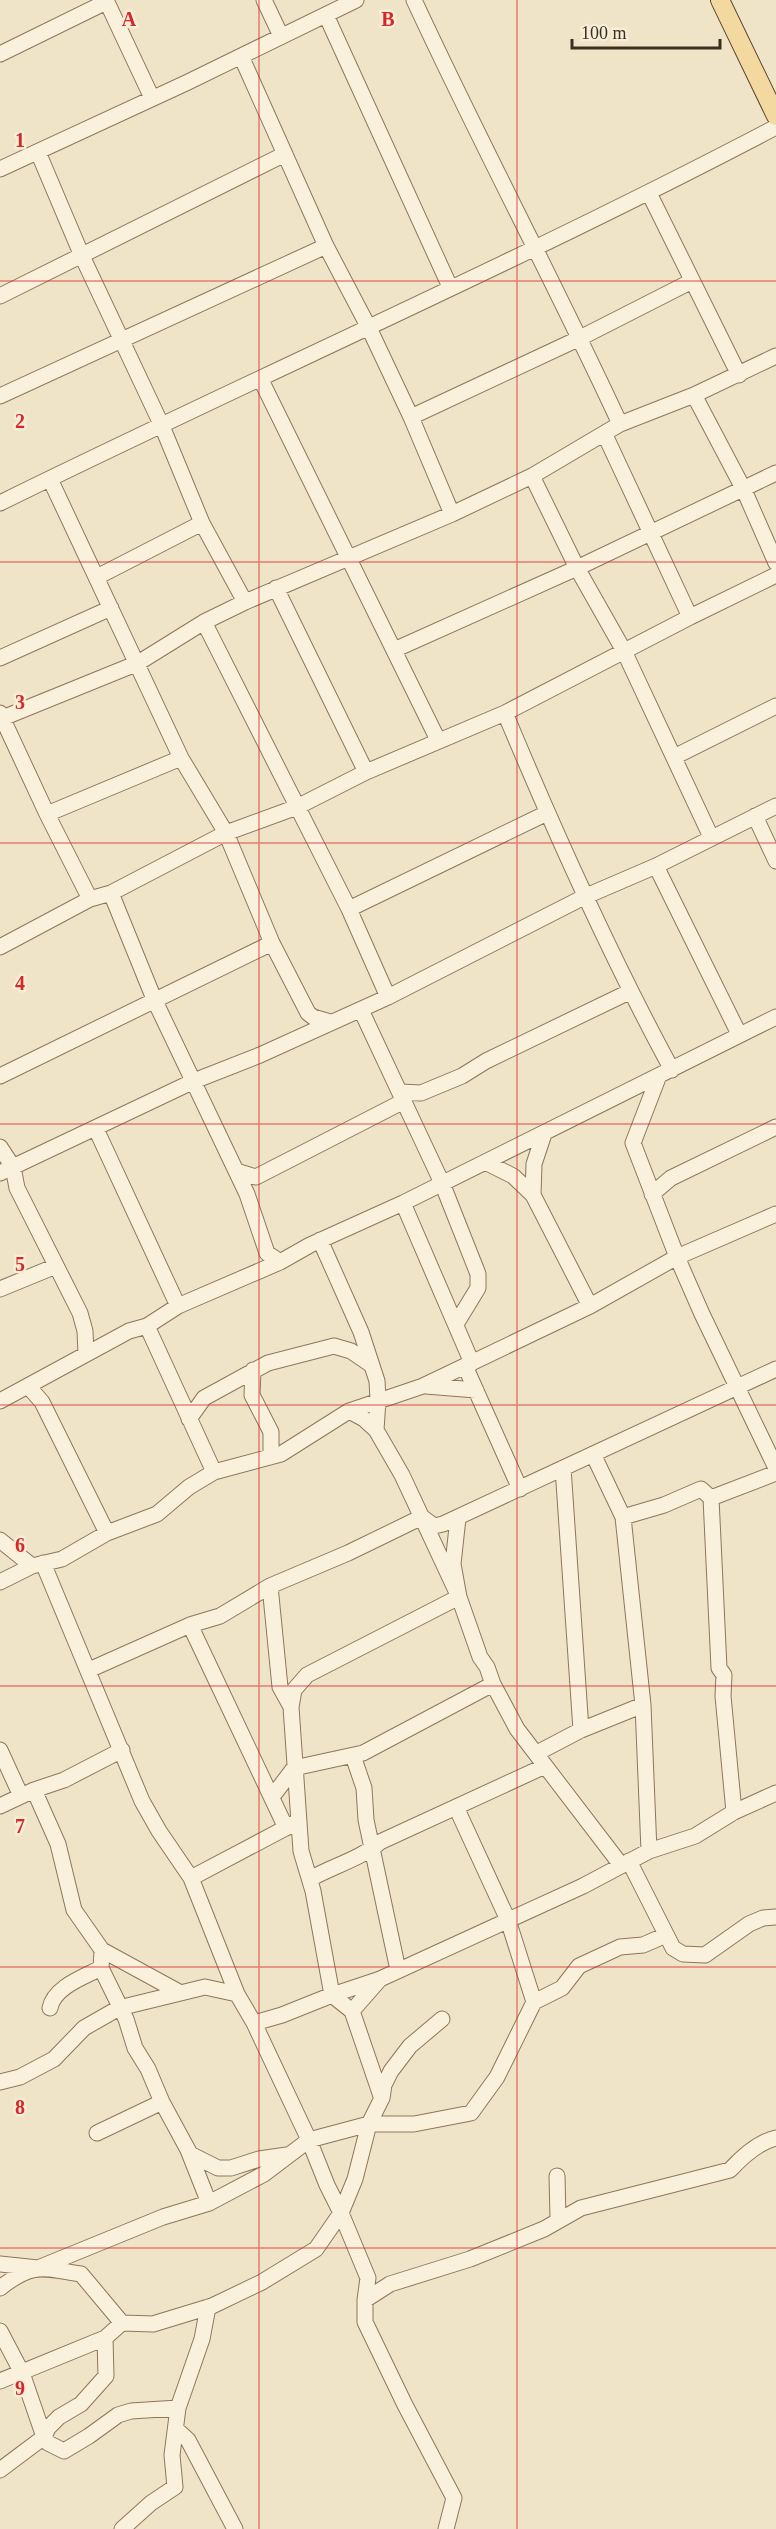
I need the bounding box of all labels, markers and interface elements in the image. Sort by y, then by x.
text: A [122,8,137,30]
text: B [381,8,395,30]
scale bar [572,12,720,50]
text: 100 m [581,23,627,43]
text: 1 [15,129,25,151]
text: 2 [15,410,25,432]
text: 3 [15,691,25,713]
text: 4 [15,972,25,994]
text: 5 [15,1253,25,1275]
text: 6 [15,1534,25,1556]
text: 7 [15,1815,25,1837]
text: 8 [15,2096,25,2118]
text: 9 [15,2377,25,2399]

